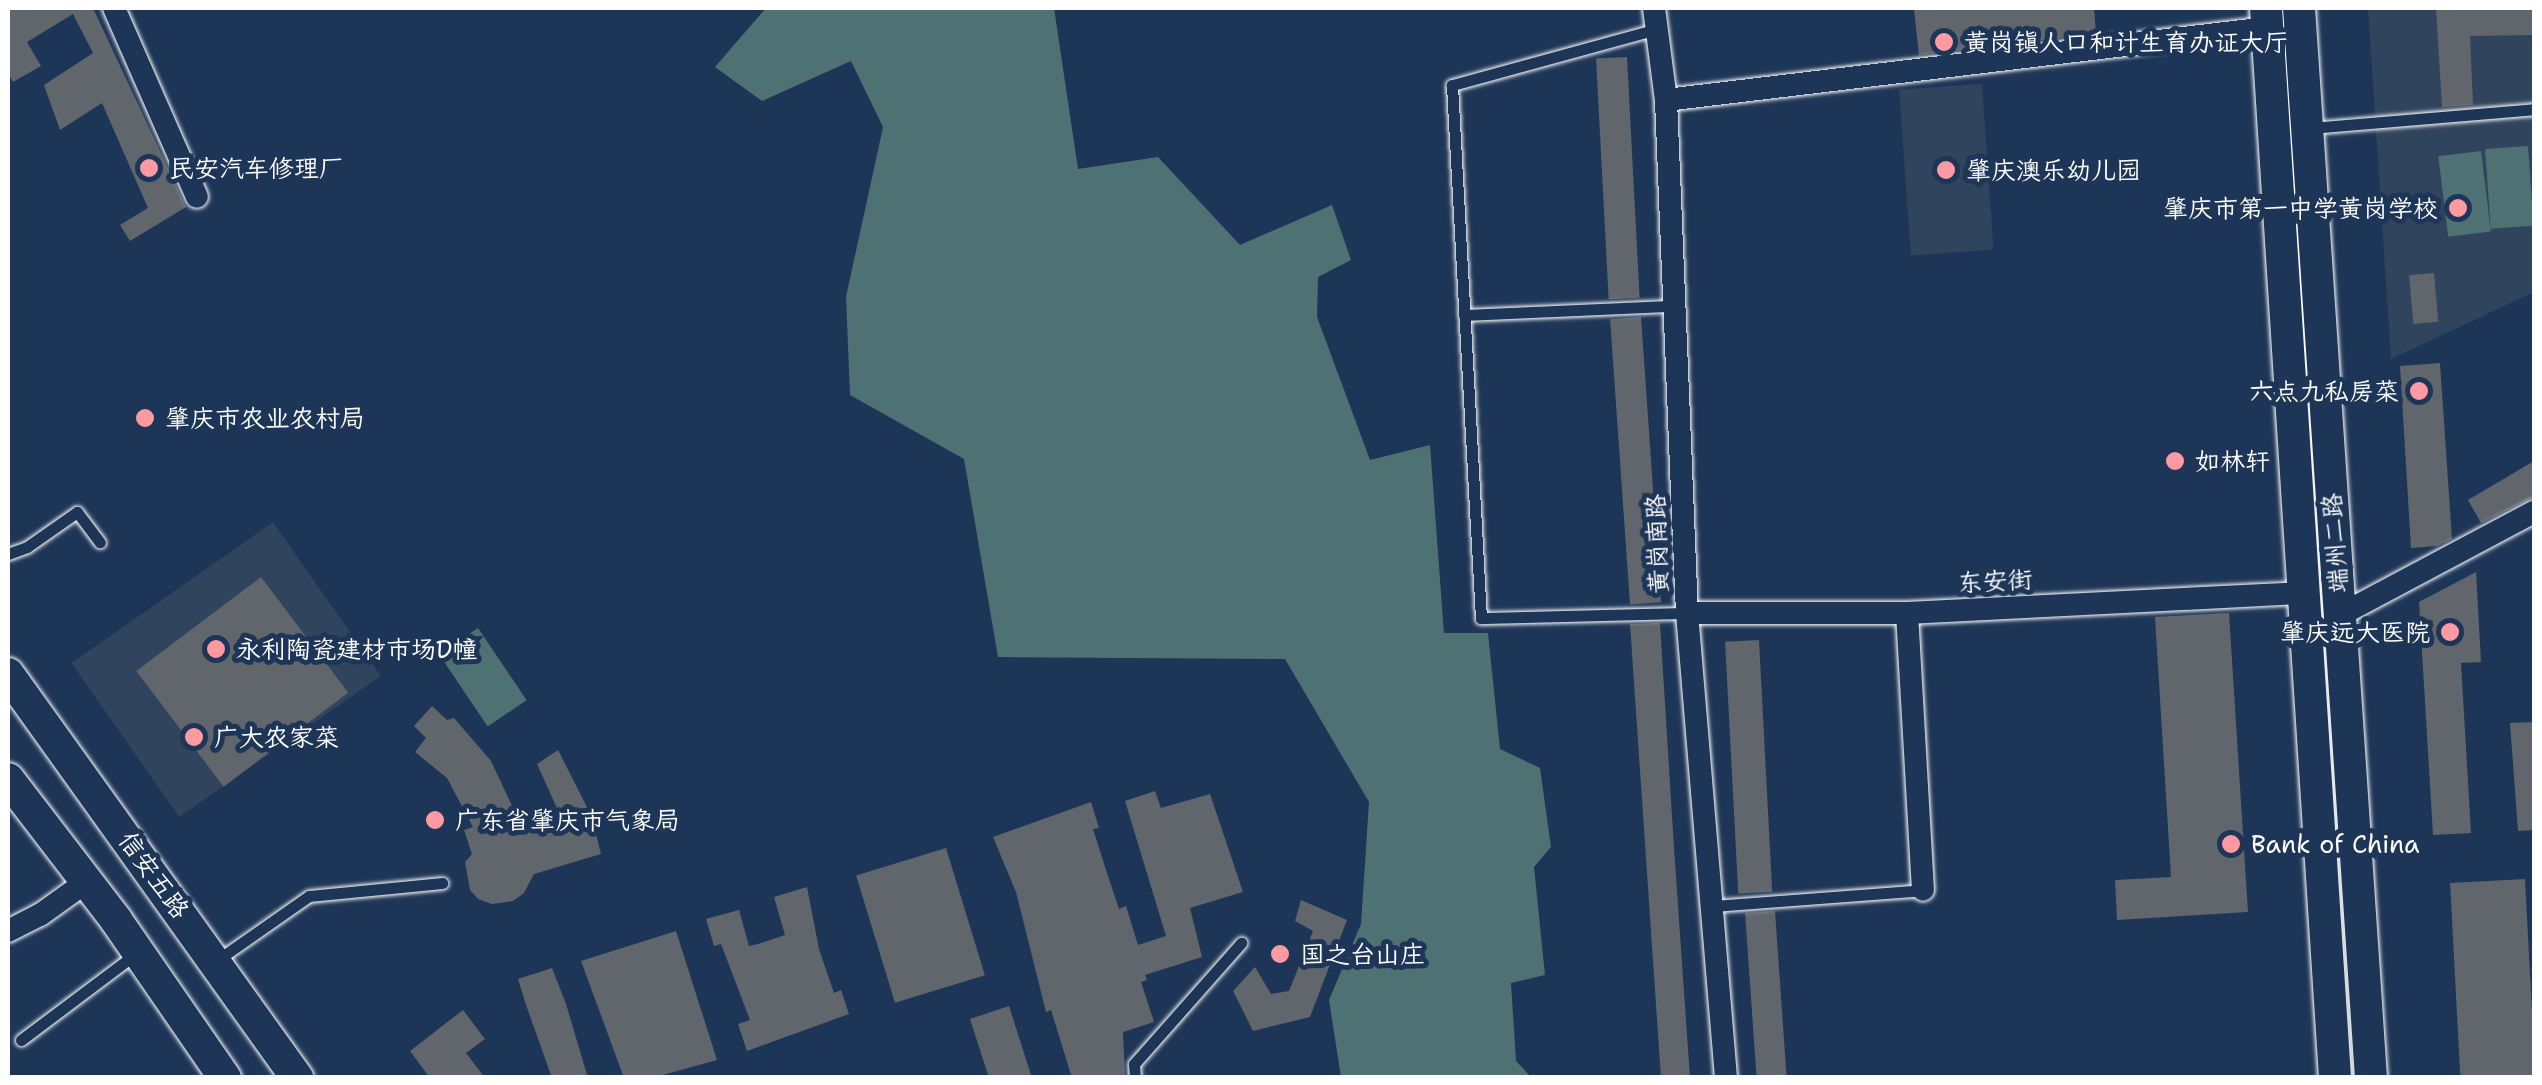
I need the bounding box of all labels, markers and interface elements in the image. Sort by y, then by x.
place label: 黄岗镇人口和计生育办证大厅 [1964,27,2289,57]
marker: 黄岗镇人口和计生育办证大厅 [1933,31,1955,53]
place label: 民安汽车修理厂 [169,153,344,183]
place label: 肇庆澳乐幼儿园 [1966,155,2141,185]
marker: 民安汽车修理厂 [138,157,160,179]
marker: 肇庆澳乐幼儿园 [1935,159,1957,181]
place label: 肇庆市第一中学黄岗学校 [2163,193,2438,223]
marker: 肇庆市第一中学黄岗学校 [2447,197,2469,219]
place label: 六点九私房菜 [2249,376,2399,406]
marker: 六点九私房菜 [2408,380,2430,402]
place label: 肇庆市农业农村局 [165,403,365,433]
marker: 肇庆市农业农村局 [134,407,156,429]
place label: 如林轩 [2195,446,2270,476]
marker: 如林轩 [2164,450,2186,472]
street label: 端州二路 [2317,492,2353,594]
street label: 黄岗南路 [1640,494,1674,594]
street label: 东安街 [1957,564,2033,598]
place label: 肇庆远大医院 [2280,617,2430,647]
marker: 肇庆远大医院 [2439,621,2461,643]
place label: 永利陶瓷建材市场D幢 [236,634,477,664]
marker: 永利陶瓷建材市场D幢 [205,638,227,660]
place label: 广大农家菜 [214,722,339,752]
marker: 广大农家菜 [183,726,205,748]
place label: 广东省肇庆市气象局 [455,805,680,835]
marker: 广东省肇庆市气象局 [424,809,446,831]
street label: 信安五路 [112,826,196,924]
place label: Bank of China [2251,829,2420,859]
marker: Bank of China [2220,833,2242,855]
place label: 国之台山庄 [1300,939,1425,969]
marker: 国之台山庄 [1269,943,1291,965]

